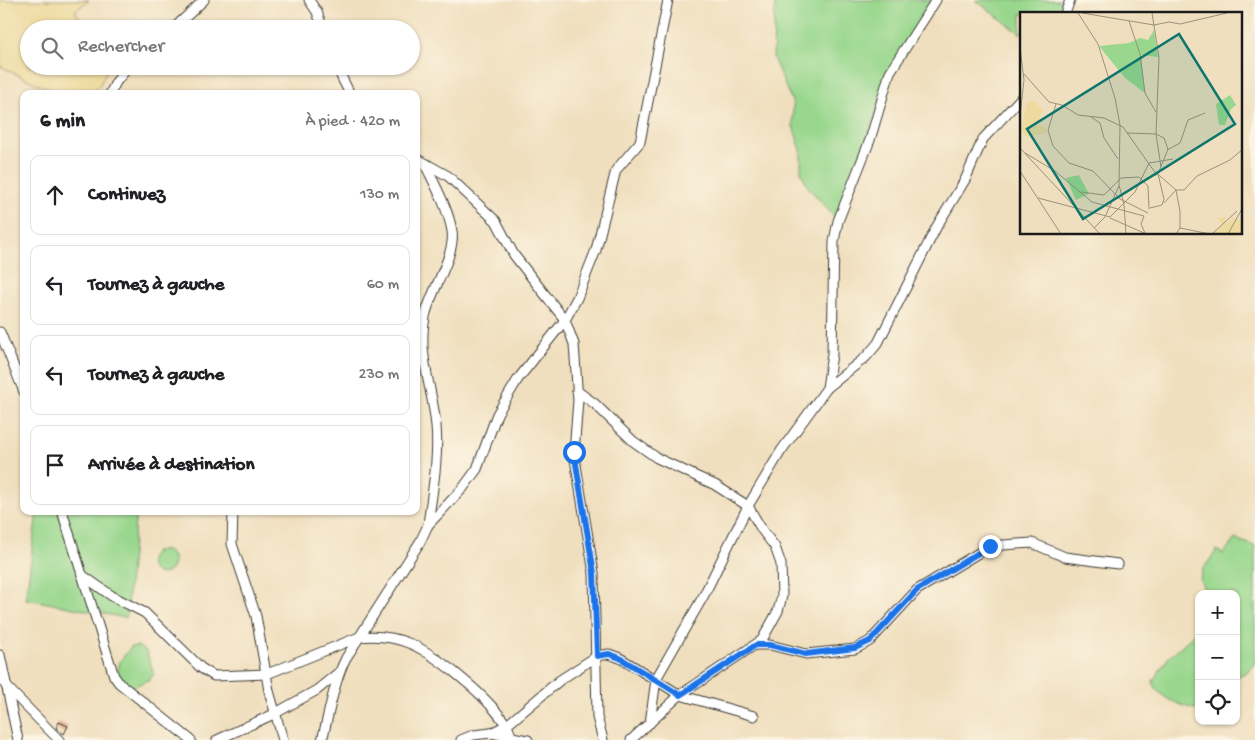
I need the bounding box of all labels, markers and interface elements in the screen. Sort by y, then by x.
inset map [1020,12,1242,235]
search box [20,20,420,75]
icon: search [38,34,66,62]
text: Rechercher [78,36,164,59]
text: 6 min [40,110,85,135]
text: À pied · 420 m [306,113,400,132]
icon: ahead [41,181,69,209]
text: Continuez [88,184,165,207]
text: 130 m [360,186,399,205]
icon: left [41,271,69,299]
text: Tournez à gauche [88,274,224,297]
text: 60 m [367,276,399,295]
icon: left [41,361,69,389]
text: Tournez à gauche [88,364,224,387]
text: 230 m [359,366,399,385]
route start [563,441,586,464]
icon: arrive [41,451,69,479]
text: Arrivée à destination [88,454,254,477]
route end [979,535,1002,558]
map controls [1195,590,1240,725]
button: + [1195,590,1240,635]
button: − [1195,635,1240,680]
button: locate [1195,680,1240,725]

